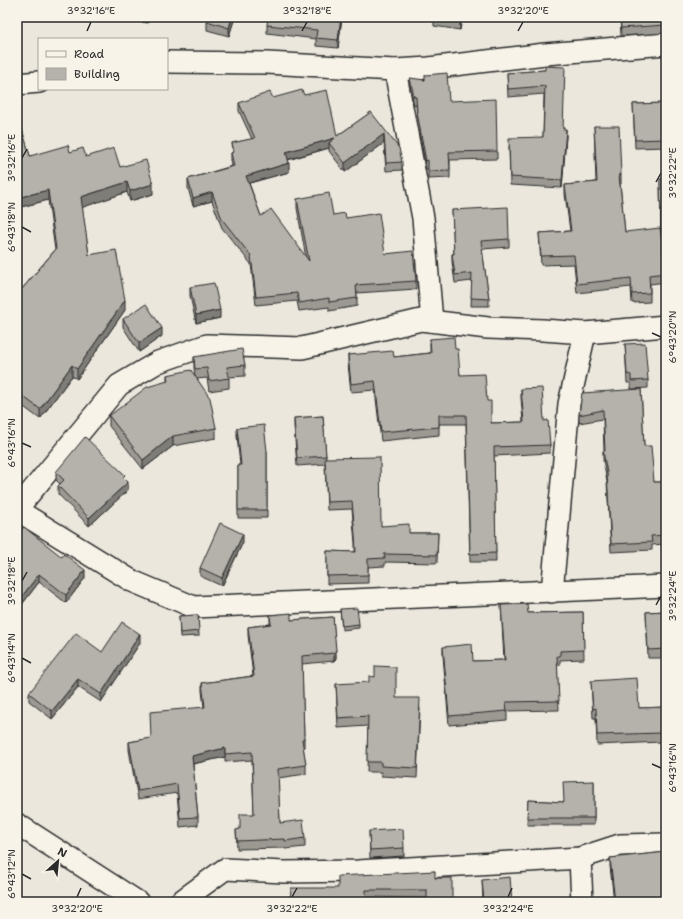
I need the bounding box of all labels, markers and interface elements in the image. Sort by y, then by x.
text: 3°32'16"E [67,4,115,17]
text: 3°32'18"E [282,4,332,17]
text: 3°32'20"E [497,4,549,17]
legend [38,38,168,90]
text: Road [74,46,105,62]
text: Building [74,66,120,82]
text: 3°32'16"E [5,134,18,182]
text: 3°32'22"E [666,147,679,199]
text: 6°43'18"N [5,202,18,252]
text: 6°43'20"N [666,311,679,363]
text: 6°43'16"N [5,418,18,468]
text: 3°32'18"E [5,556,18,606]
text: 3°32'24"E [666,570,679,622]
text: 6°43'14"N [5,633,18,683]
text: 6°43'16"N [666,743,679,793]
north arrow [38,841,78,881]
text: N [55,844,70,861]
text: 6°43'12"N [5,849,18,899]
text: 3°32'20"E [51,902,103,915]
text: 3°32'22"E [266,902,318,915]
text: 3°32'24"E [482,902,534,915]

